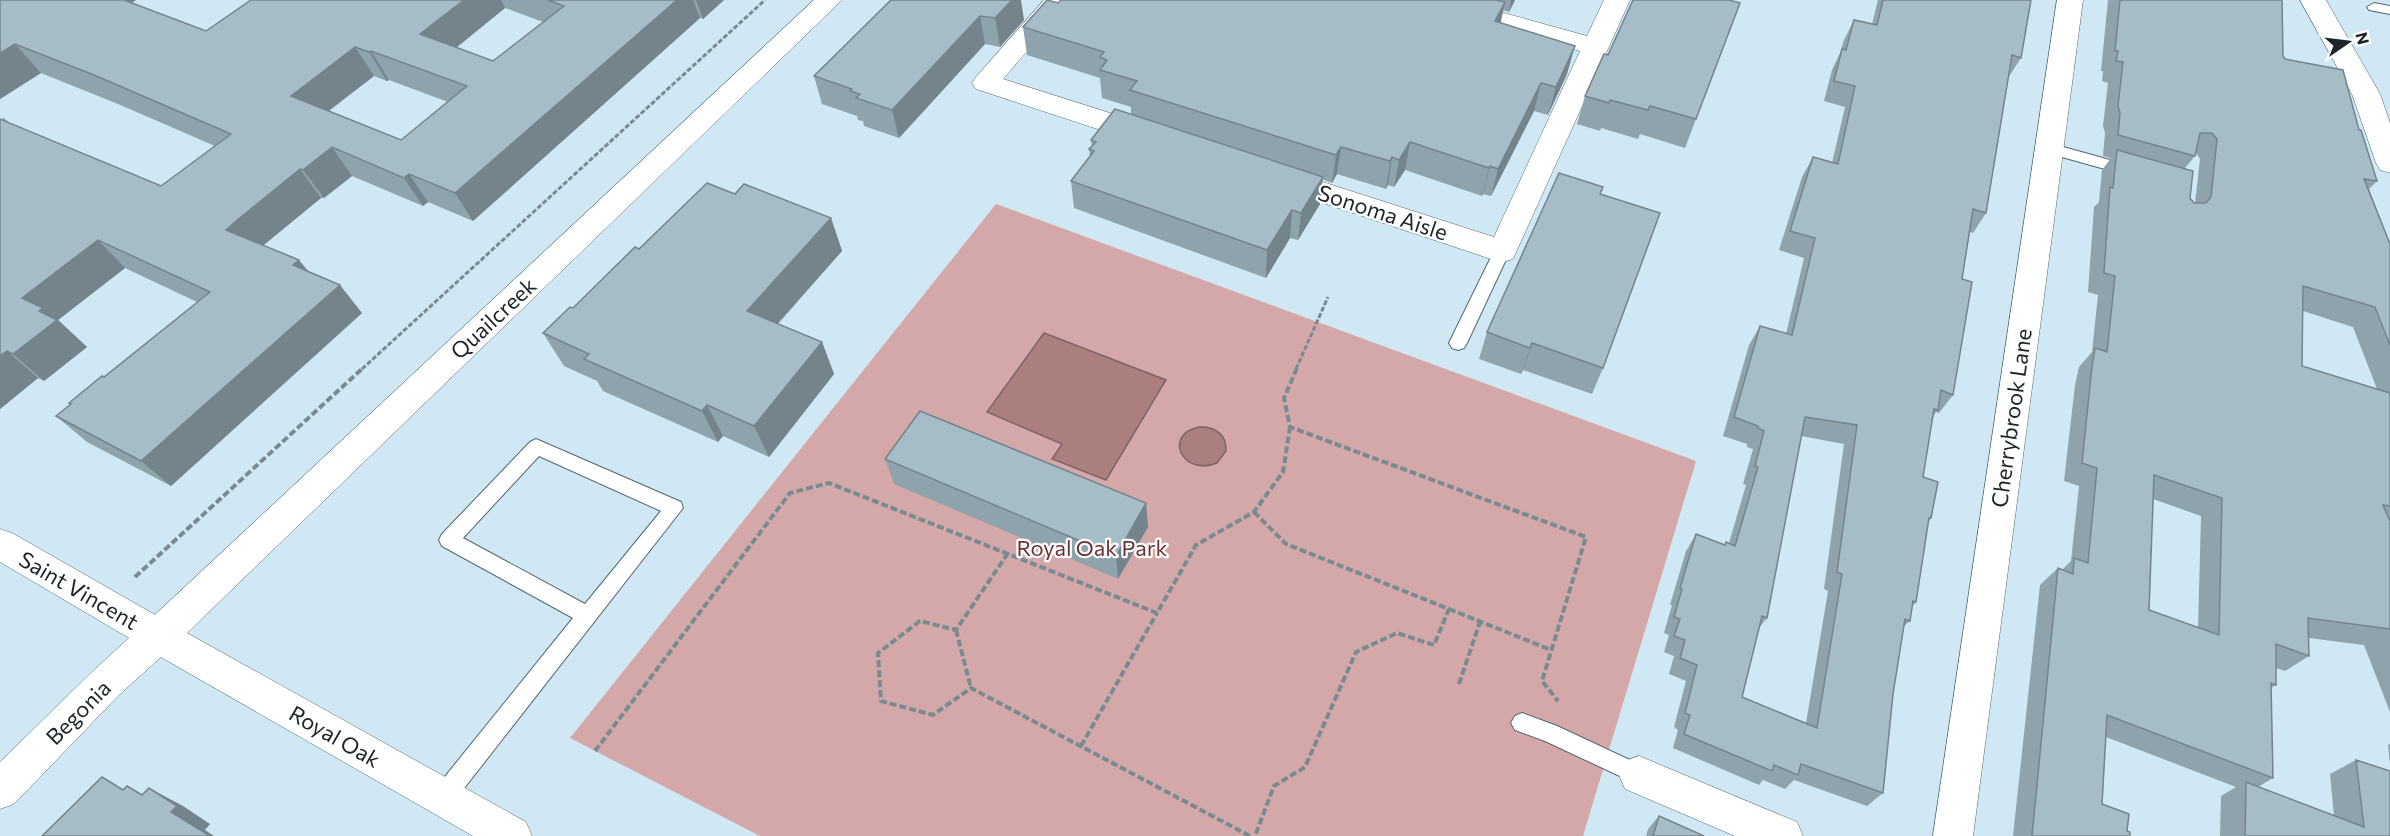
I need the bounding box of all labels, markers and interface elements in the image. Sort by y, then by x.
north arrow [2318,12,2378,72]
text: N [2352,30,2374,46]
street label: Sonoma Aisle [1315,178,1451,246]
street label: Quailcreek [445,271,542,365]
street label: Cherrybrook Lane [1985,327,2037,509]
park label: Royal Oak Park [1017,534,1168,561]
street label: Saint Vincent [14,545,144,635]
street label: Begonia [40,674,116,750]
street label: Royal Oak [285,699,385,773]

